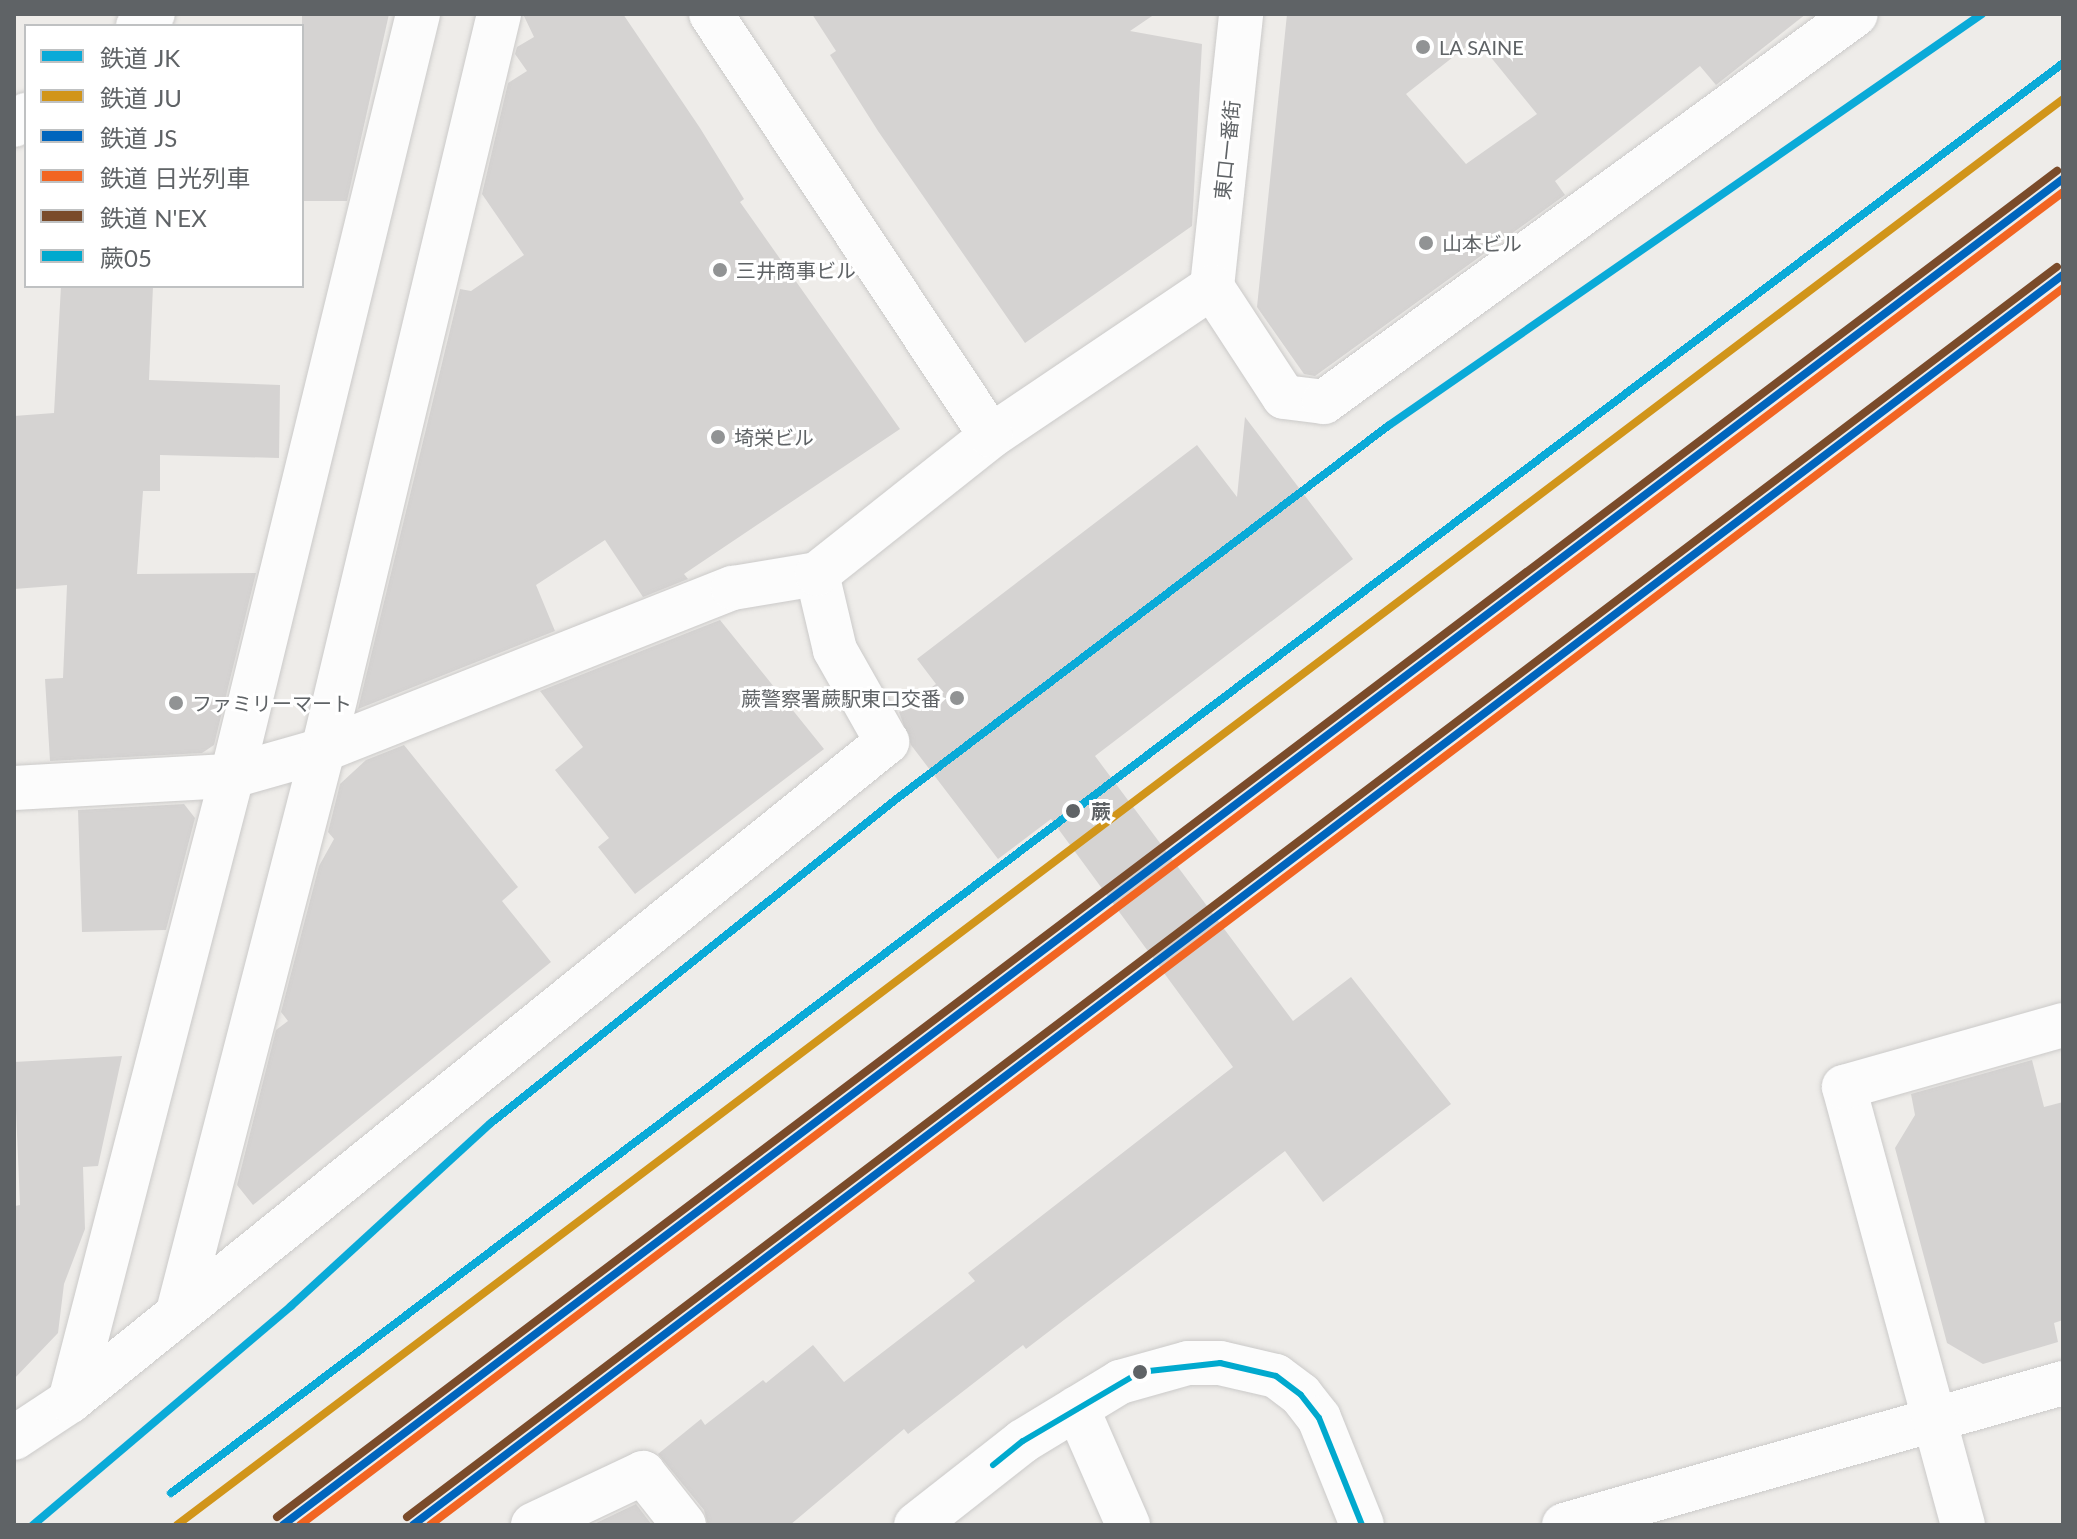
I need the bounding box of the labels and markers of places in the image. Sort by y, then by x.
place label: LA SAINE [1439,35,1524,59]
marker: LA SAINE [1414,38,1432,56]
place label: 山本ビル [1442,231,1522,255]
marker: 山本ビル [1417,234,1435,252]
place label: 三井商事ビル [736,258,856,282]
marker: 三井商事ビル [711,261,729,279]
place label: 埼栄ビル [734,425,814,449]
marker: 埼栄ビル [709,428,727,446]
place label: 蕨警察署蕨駅東口交番 [741,686,941,710]
marker: 蕨警察署蕨駅東口交番 [948,689,966,707]
place label: ファミリーマート [192,691,352,715]
marker: ファミリーマート [167,694,185,712]
place label: 蕨 [1091,799,1111,823]
marker: 蕨 [1062,800,1084,822]
unlabelled marker [1132,1364,1148,1380]

